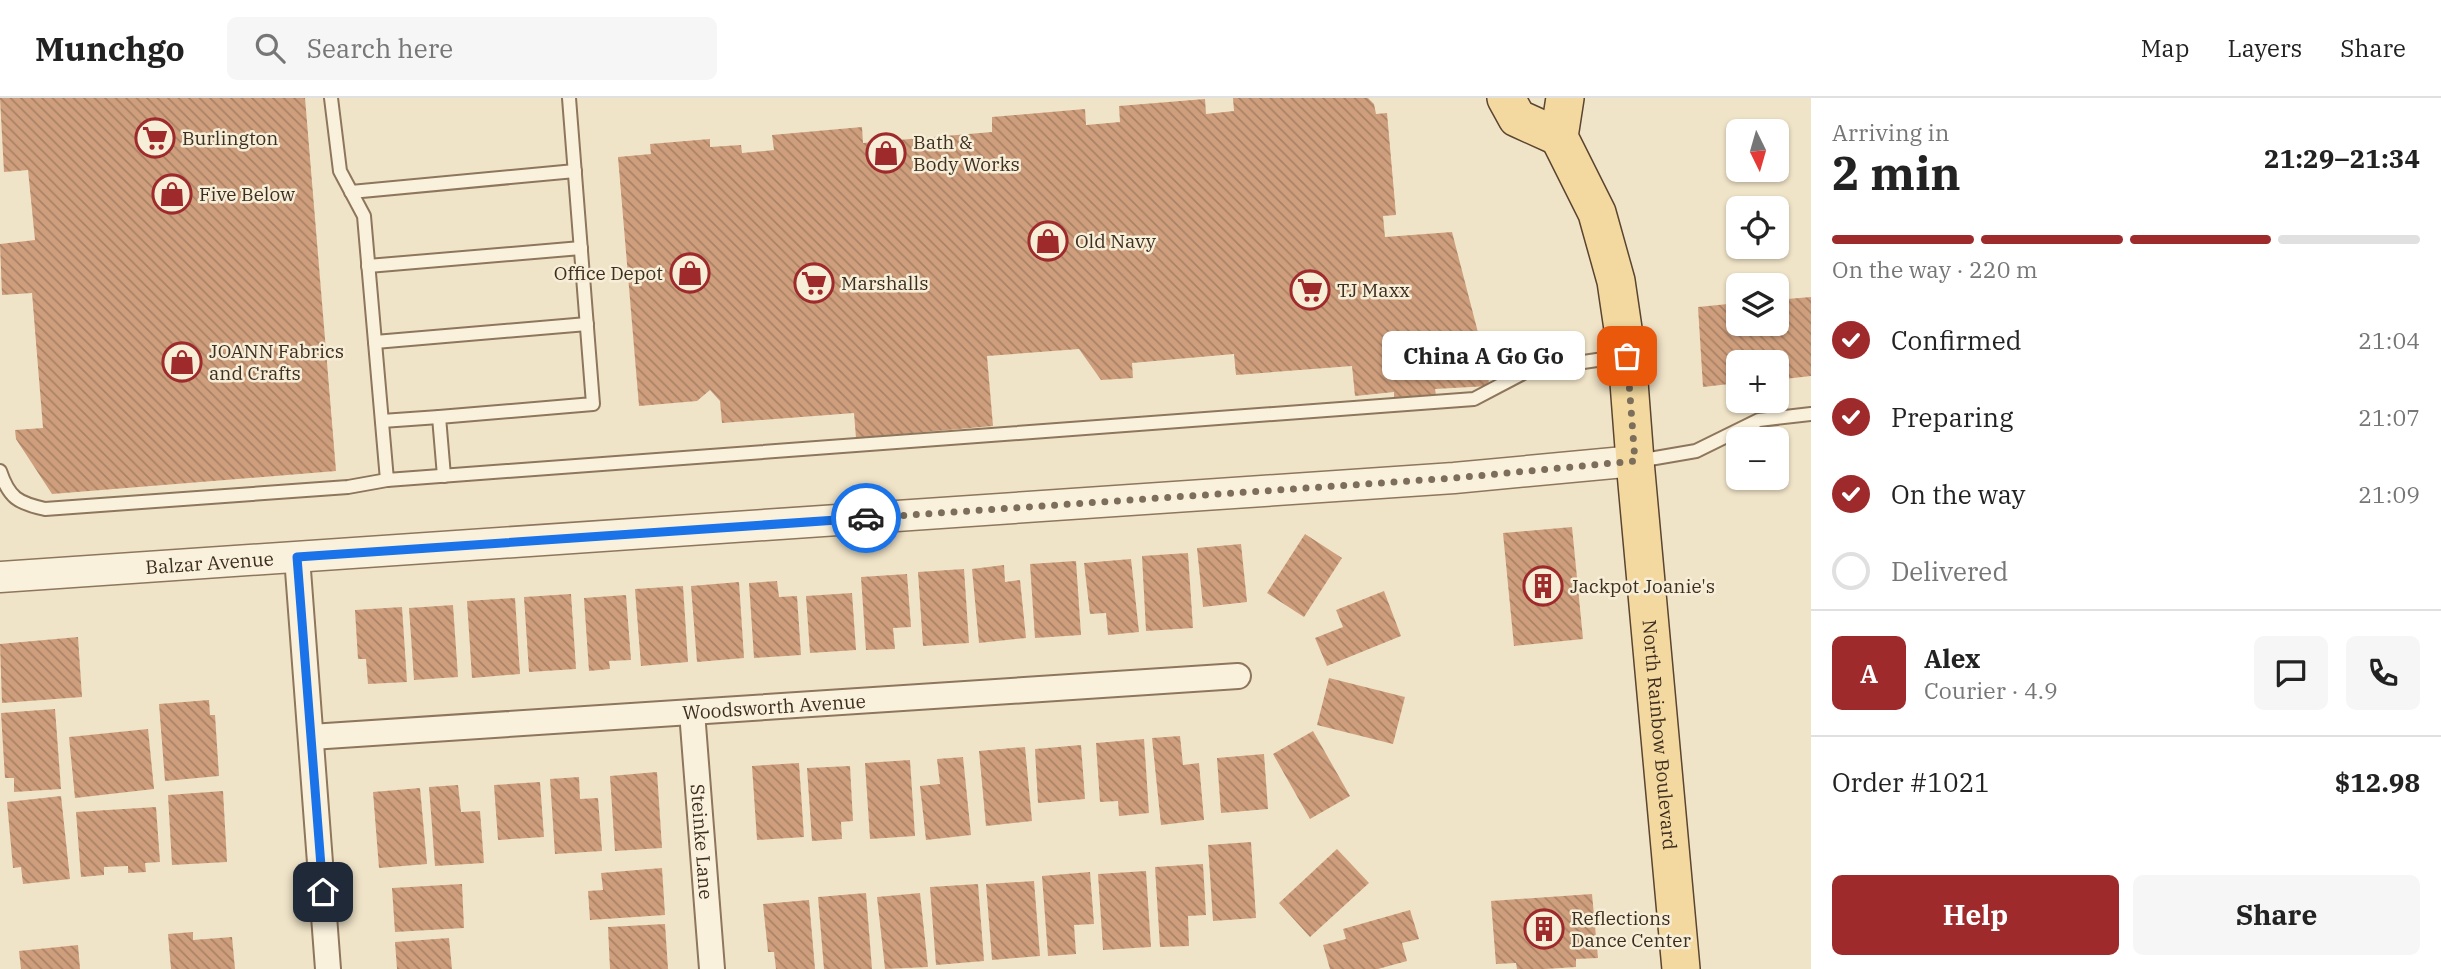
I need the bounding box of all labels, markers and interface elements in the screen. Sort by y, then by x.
search box [227,17,717,80]
text: Munchgo [35,27,185,70]
icon: search [251,29,289,67]
text: Search here [307,31,453,65]
text: Map [2141,32,2189,64]
text: Layers [2227,32,2302,64]
text: Share [2340,32,2406,64]
supermarket icon: Burlington [134,117,176,159]
text: Arriving in [1832,117,1949,147]
north arrow [1726,119,1788,182]
map controls [1726,119,1789,490]
place label: Burlington [182,126,278,150]
place label: Bath & Body Works [913,130,1020,176]
shop icon: Bath & Body Works [865,132,907,174]
text: 21:29–21:34 [2264,141,2420,175]
text: 2 min [1832,143,1961,203]
shop icon: Five Below [151,173,193,215]
place label: Five Below [199,182,295,206]
button: locate [1726,196,1789,259]
shop icon: Old Navy [1027,220,1069,262]
place label: Old Navy [1075,229,1157,253]
shop icon: Office Depot [669,252,711,294]
text: On the way · 220 m [1832,254,2038,284]
place label: Office Depot [554,261,663,285]
supermarket icon: Marshalls [793,262,835,304]
supermarket icon: TJ Maxx [1289,269,1331,311]
place label: Marshalls [841,271,929,295]
button: layers [1726,273,1789,336]
place label: TJ Maxx [1337,278,1410,302]
icon: check [1832,321,1870,359]
text: Confirmed [1891,323,2022,357]
text: 21:04 [2358,325,2420,355]
pin [1597,326,1657,386]
callout: China A Go Go [1382,331,1585,380]
icon: bag [1608,337,1646,375]
place label: JOANN Fabrics and Crafts [209,339,344,385]
text: China A Go Go [1403,340,1564,370]
shop icon: JOANN Fabrics and Crafts [161,341,203,383]
button: + [1726,350,1789,413]
icon: check [1832,398,1870,436]
text: Preparing [1891,400,2013,434]
text: 21:07 [2358,402,2420,432]
button: − [1726,427,1789,490]
icon: check [1832,475,1870,513]
text: On the way [1891,477,2025,511]
text: 21:09 [2358,479,2420,509]
courier [831,483,901,553]
icon: car [847,499,885,537]
street label: Balzar Avenue [145,546,274,579]
text: Delivered [1891,554,2008,588]
building icon: Jackpot Joanie's [1522,565,1564,607]
place label: Jackpot Joanie's [1570,574,1715,598]
street label: North Rainbow Boulevard [1637,619,1682,851]
button: chat [2254,636,2328,710]
button: phone [2346,636,2420,710]
text: Alex [1924,641,1980,675]
text: A [1860,656,1878,690]
text: Courier · 4.9 [1924,675,2058,705]
street label: Woodsworth Avenue [681,689,867,725]
text: Order #1021 [1832,765,1990,799]
text: $12.98 [2335,765,2420,799]
street label: Steinke Lane [686,783,719,900]
pin [293,862,353,922]
icon: home [304,873,342,911]
button: Help [1832,875,2119,955]
button: Share [2133,875,2420,955]
place label: Reflections Dance Center [1571,906,1691,952]
building icon: Reflections Dance Center [1523,908,1565,950]

